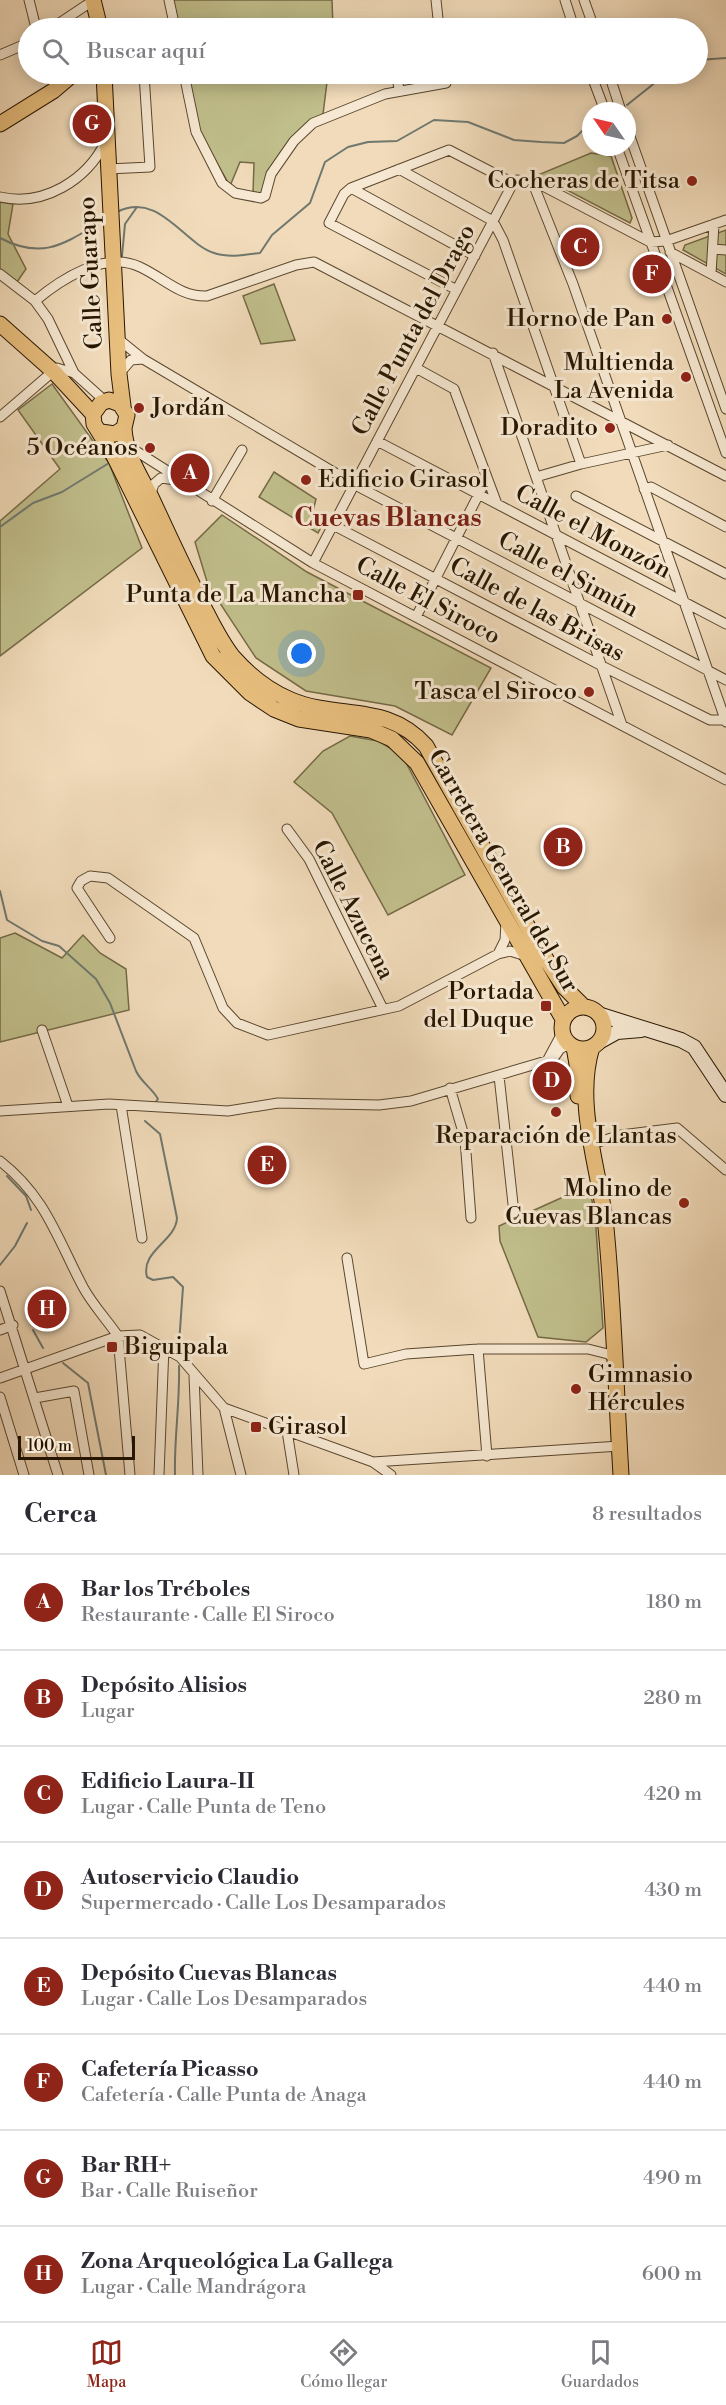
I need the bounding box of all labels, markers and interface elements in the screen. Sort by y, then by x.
search box [18,18,708,84]
icon: search [39,35,72,68]
text: Buscar aquí [87,38,205,65]
pin: G [72,102,112,146]
north arrow [582,102,636,156]
place label: Cocheras de Titsa [488,166,681,196]
marker: Cocheras de Titsa [685,174,699,188]
street label: Calle Guarapo [72,196,110,350]
street label: Calle Punta del Drago [346,219,482,441]
pin: C [560,224,600,270]
pin: F [632,252,672,296]
place label: Horno de Pan [506,304,655,334]
marker: Horno de Pan [660,312,674,326]
place label: Multienda La Avenida [554,348,675,406]
marker: Multienda La Avenida [679,370,693,384]
place label: Jordán [150,393,225,423]
marker: Jordán [132,401,146,415]
place label: Doradito [500,413,598,443]
marker: Doradito [603,421,617,435]
place label: 5 Océanos [26,433,138,463]
marker: 5 Océanos [143,441,157,455]
pin: A [170,450,210,496]
place label: Edificio Girasol [318,465,488,495]
marker: Edificio Girasol [299,473,313,487]
street label: Calle el Monzón [510,478,676,586]
district label: Cuevas Blancas [294,502,482,534]
street label: Calle el Simún [493,525,643,625]
street label: Calle El Siroco [351,550,505,652]
street label: Calle de las Brisas [444,551,630,669]
place label: Punta de La Mancha [126,580,347,610]
marker: Punta de La Mancha [351,588,365,602]
your location [287,639,316,668]
place label: Tasca el Siroco [415,677,577,707]
marker: Tasca el Siroco [582,685,596,699]
street label: Carretera General del Sur [421,744,585,998]
pin: B [544,824,582,870]
street label: Calle Azucena [305,835,401,985]
place label: Portada del Duque [423,977,535,1035]
marker: Portada del Duque [539,999,553,1013]
pin: D [532,1058,572,1104]
marker: Reparación de Llantas [549,1105,563,1119]
place label: Reparación de Llantas [435,1121,677,1151]
pin: E [248,1142,286,1188]
place label: Molino de Cuevas Blancas [505,1174,672,1232]
marker: Molino de Cuevas Blancas [677,1196,691,1210]
pin: H [28,1286,66,1332]
place label: Biguipala [123,1332,229,1362]
marker: Biguipala [105,1340,119,1354]
place label: Gimnasio Hércules [588,1360,693,1418]
marker: Gimnasio Hércules [569,1382,583,1396]
place label: Girasol [268,1412,347,1442]
marker: Girasol [249,1420,263,1434]
scale bar [18,1433,135,1460]
text: 100 m [27,1436,72,1456]
text: Cerca [24,1498,97,1530]
text: 8 resultados [592,1502,702,1527]
text: Bar los Tréboles [81,1576,250,1603]
text: A [36,1590,51,1615]
text: 180 m [647,1590,702,1615]
text: Restaurante · Calle El Siroco [81,1603,335,1628]
text: Depósito Alisios [81,1672,247,1699]
text: B [36,1686,51,1711]
text: 280 m [643,1686,702,1711]
text: Lugar [81,1699,135,1724]
text: Edificio Laura-II [81,1768,255,1795]
text: C [36,1782,51,1807]
text: 420 m [644,1782,702,1807]
text: Lugar · Calle Punta de Teno [81,1795,326,1820]
text: Autoservicio Claudio [81,1864,299,1891]
text: D [36,1878,51,1903]
text: 430 m [644,1878,702,1903]
text: Supermercado · Calle Los Desamparados [81,1891,446,1916]
text: Depósito Cuevas Blancas [81,1960,337,1987]
text: E [37,1974,50,1999]
text: 440 m [643,1974,702,1999]
text: Lugar · Calle Los Desamparados [81,1987,367,2012]
text: Cafetería Picasso [81,2056,259,2083]
text: F [36,2070,51,2095]
text: 440 m [643,2070,702,2095]
text: Cafetería · Calle Punta de Anaga [81,2083,367,2108]
text: Bar RH+ [81,2152,171,2179]
text: G [36,2166,51,2191]
text: 490 m [643,2166,702,2191]
text: Bar · Calle Ruiseñor [81,2179,258,2204]
text: Zona Arqueológica La Gallega [81,2248,393,2275]
text: H [35,2262,52,2287]
text: 600 m [642,2262,702,2287]
text: Lugar · Calle Mandrágora [81,2275,306,2300]
tab: Mapa [87,2336,126,2392]
tab: Cómo llegar [300,2336,387,2392]
tab: Guardados [561,2336,639,2392]

